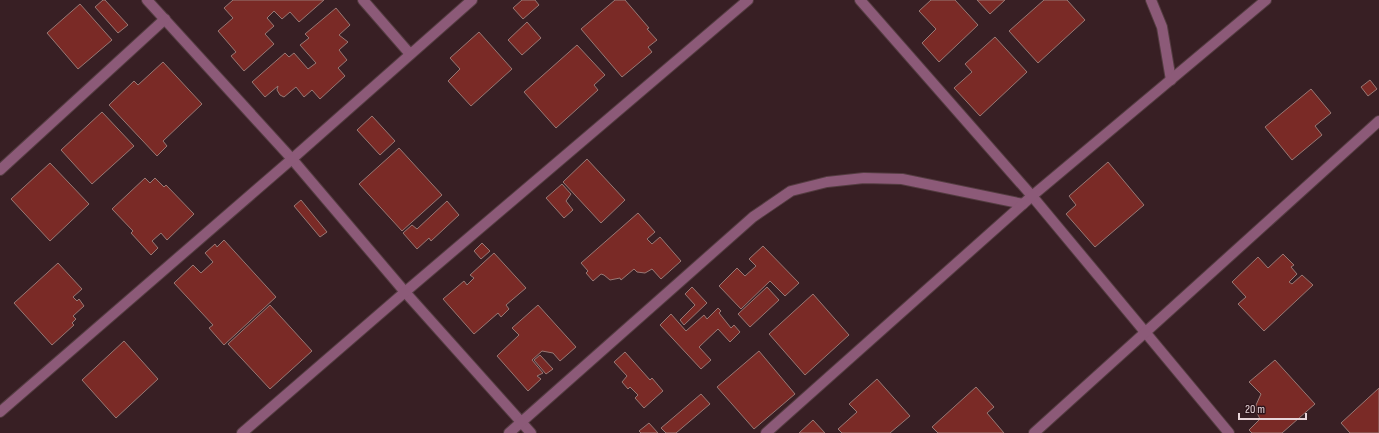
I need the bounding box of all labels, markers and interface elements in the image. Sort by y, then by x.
scale bar [1239,395,1306,421]
text: 20 m [1245,402,1265,417]

